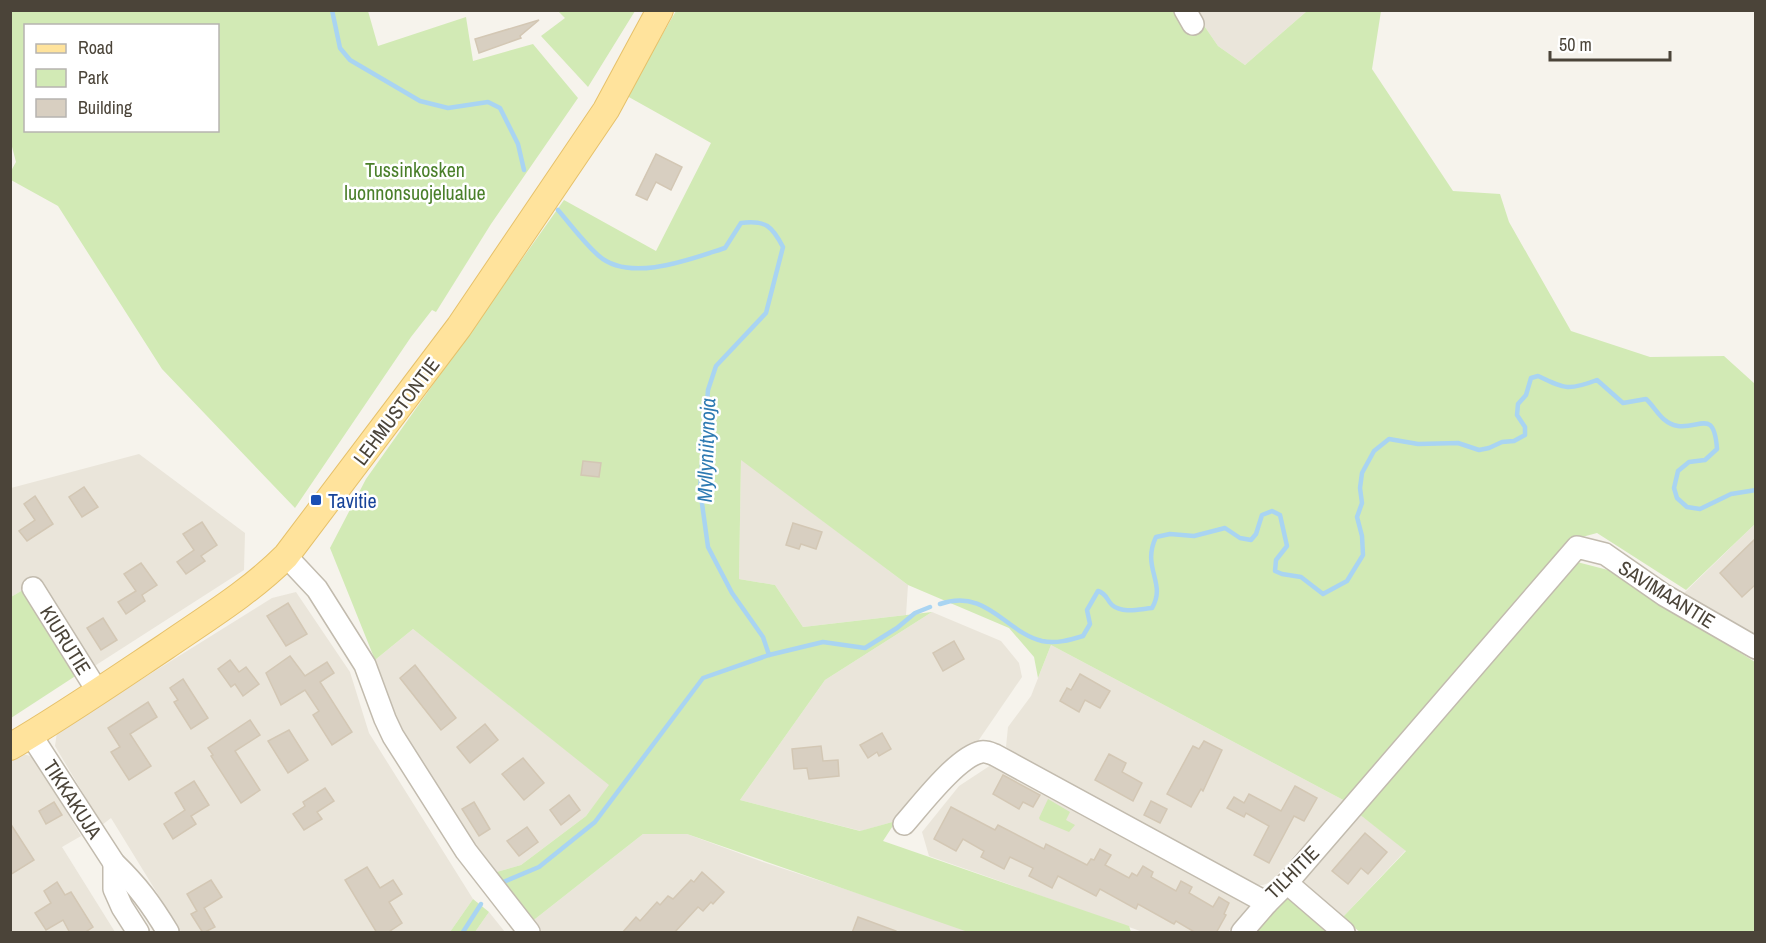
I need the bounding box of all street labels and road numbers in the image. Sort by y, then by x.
street label: LEHMUSTONTIE [347,352,445,470]
street label: SAVIMAANTIE [1614,554,1720,634]
street label: KIURUTIE [34,600,98,680]
street label: TIKKAKUJA [37,754,109,844]
street label: TILHITIE [1259,839,1325,905]

